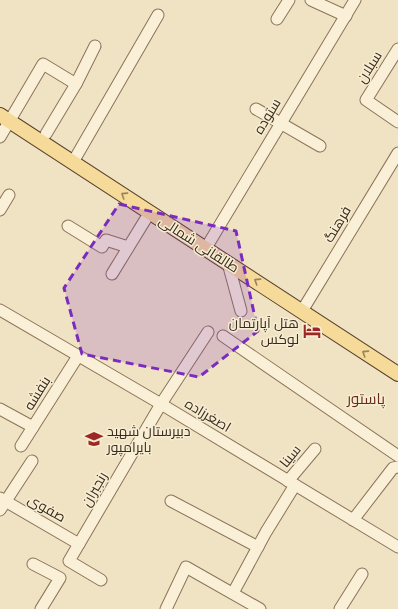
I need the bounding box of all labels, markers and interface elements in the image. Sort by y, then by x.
street label: سبلان [353,48,386,86]
street label: ستوده [250,95,285,137]
one-way arrow [121,192,128,200]
street label: فرهنگ [320,203,355,246]
street label: طالقانی شمالی [155,212,242,277]
one-way arrow [254,278,261,286]
place label: هتل آپارتمان لوکس [229,315,299,348]
hotel icon: هتل آپارتمان لوکس [302,321,322,341]
one-way arrow [363,351,370,358]
street label: بنفشه [20,373,54,413]
district label: پاستور [346,390,385,409]
street label: اصغرزاده [182,395,234,436]
place label: دبیرستان شهید بایرامپور [106,423,191,457]
school or university icon: دبیرستان شهید بایرامپور [84,429,104,449]
street label: سینا [276,442,305,471]
street label: رنجبران [78,469,111,510]
street label: صفوی [25,491,69,526]

